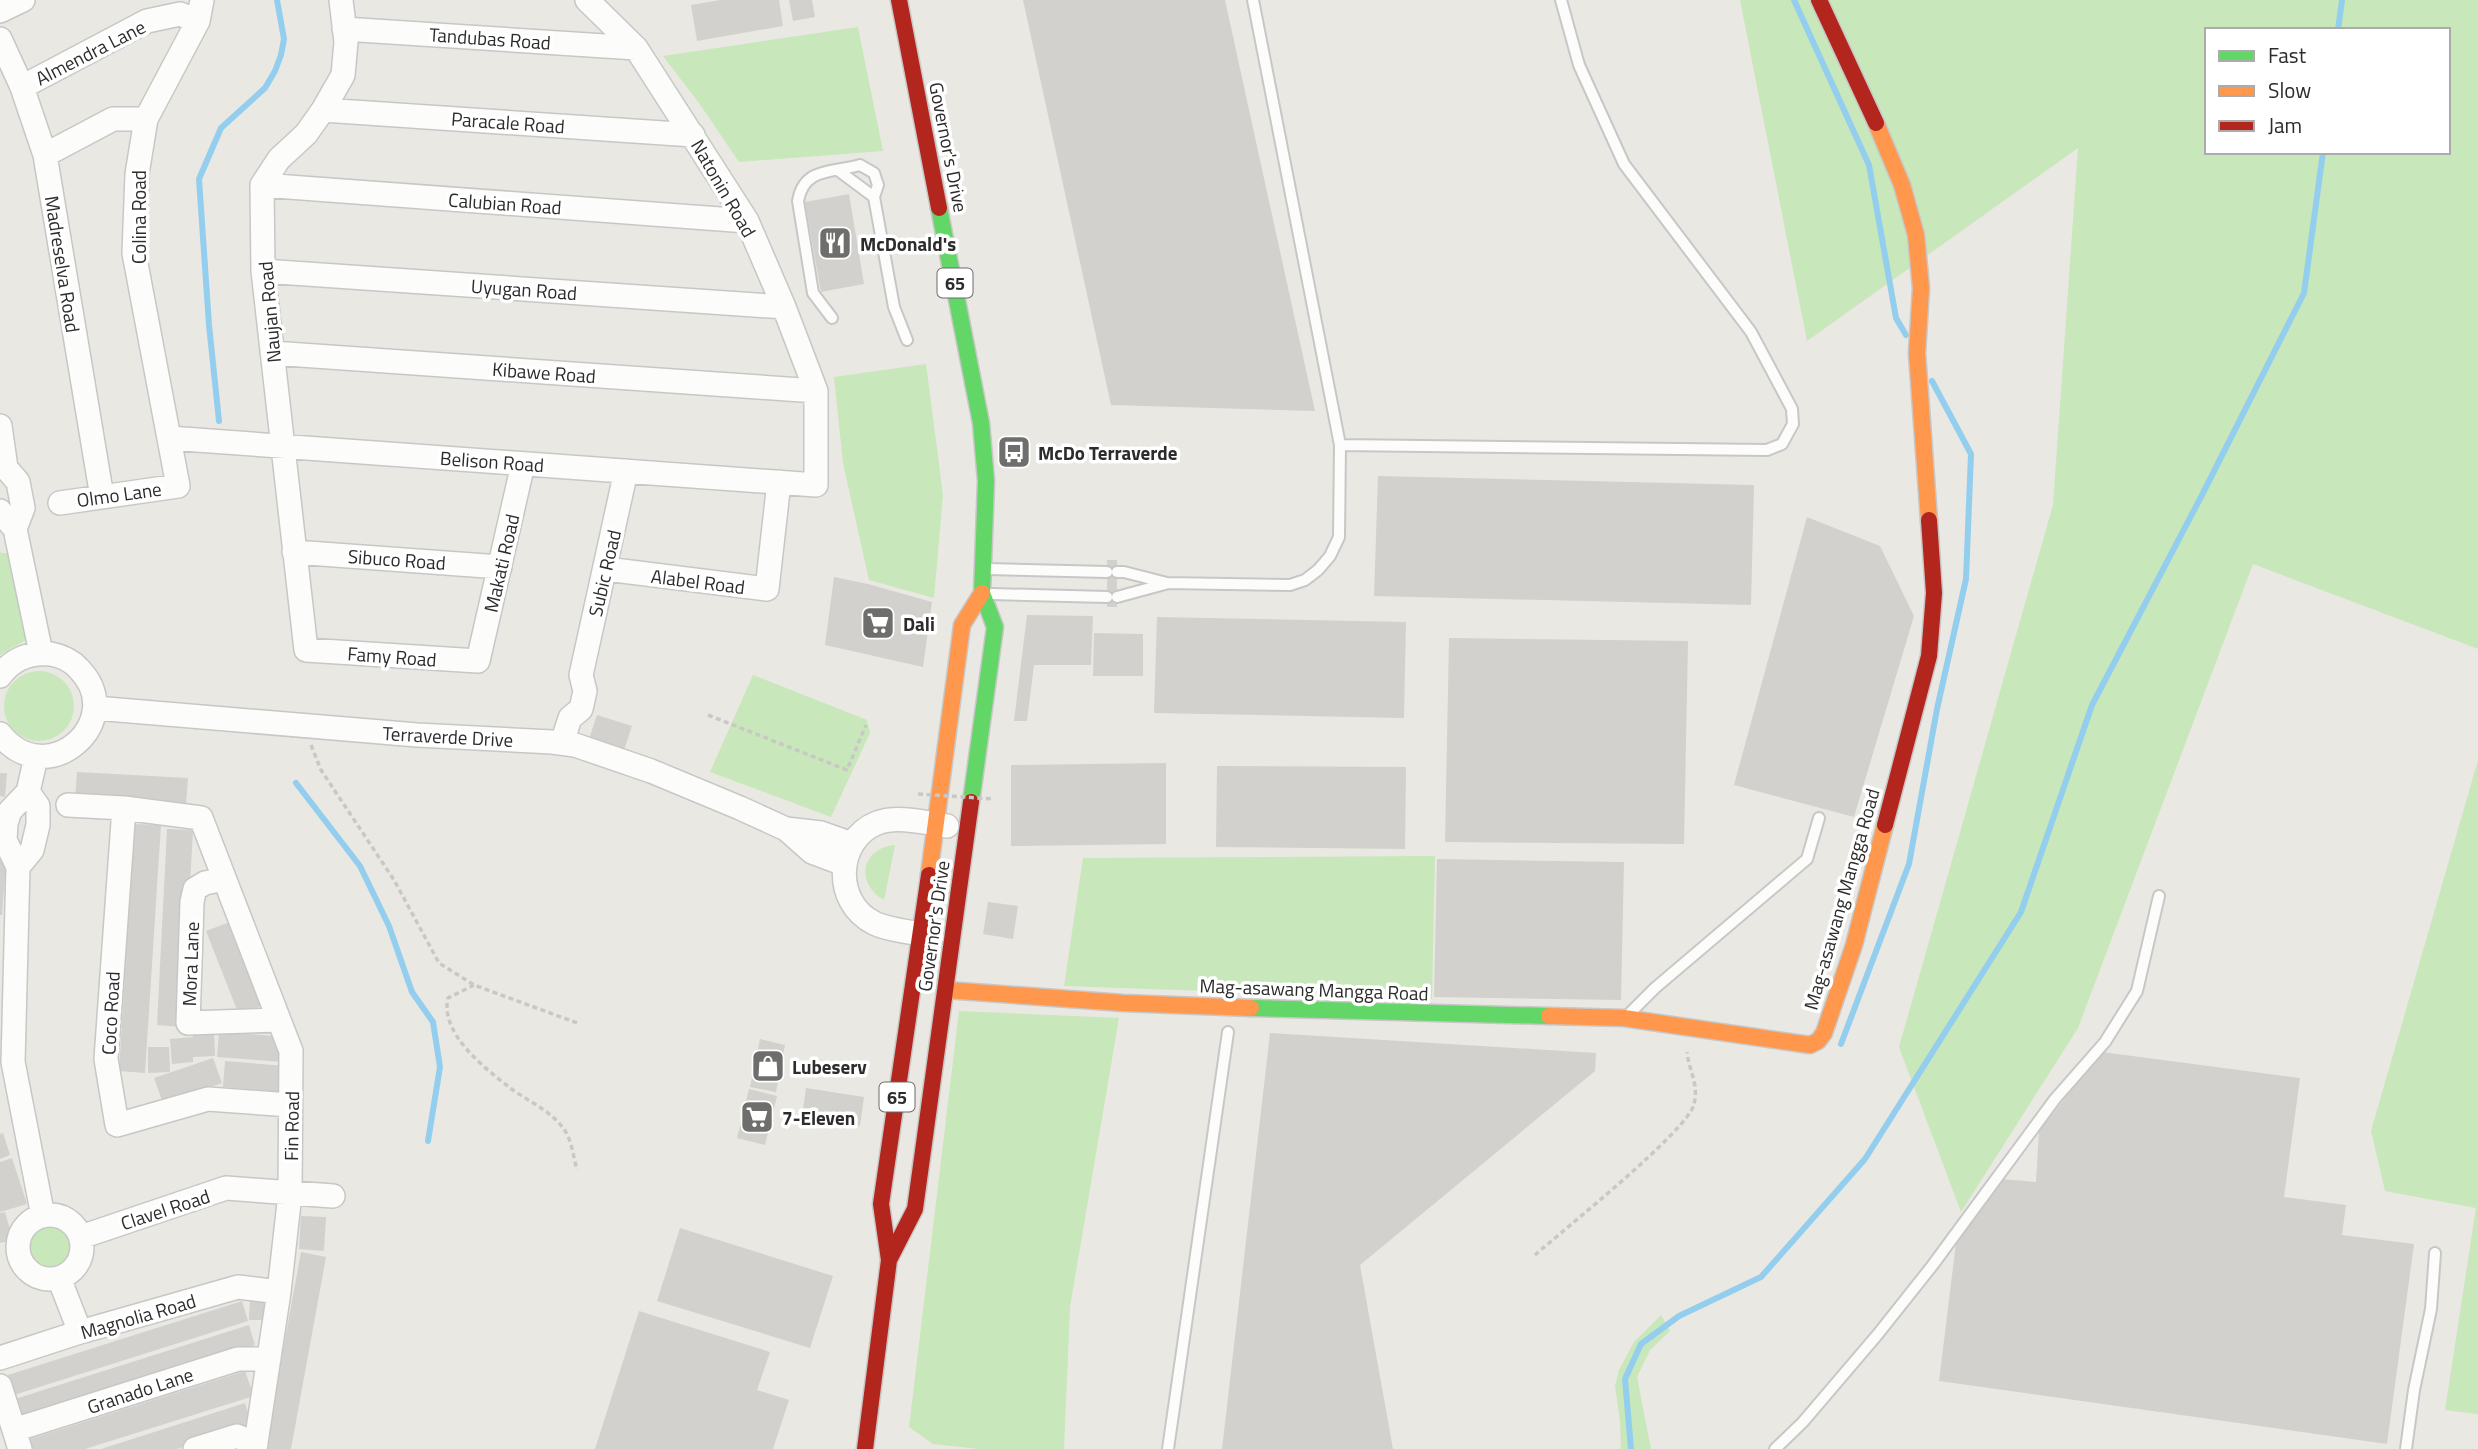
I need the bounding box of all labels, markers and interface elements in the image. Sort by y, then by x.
street label: Almendra Lane [30,12,150,92]
street label: Tandubas Road [428,19,552,57]
legend [2205,28,2450,154]
text: Fast [2268,39,2307,71]
text: Slow [2268,74,2311,106]
street label: Governor's Drive [922,79,976,215]
street label: Paracale Road [450,104,566,140]
text: Jam [2268,109,2302,141]
street label: Natonin Road [684,134,764,242]
street label: Colina Road [124,170,153,264]
street label: Calubian Road [447,185,563,221]
street label: Madreselva Road [38,194,88,334]
restaurant icon: McDonald's [816,224,854,262]
place label: McDonald's [860,229,956,258]
street label: Naujan Road [250,260,288,364]
road number: 65 [937,268,972,298]
street label: Uyugan Road [470,271,578,307]
street label: Kibawe Road [491,354,597,390]
bus stop icon: McDo Terraverde [995,433,1033,471]
place label: McDo Terraverde [1038,438,1178,467]
street label: Belison Road [439,443,545,479]
street label: Olmo Lane [75,474,163,514]
street label: Makati Road [476,511,526,615]
street label: Subic Road [580,527,628,619]
street label: Sibuco Road [347,541,447,577]
street label: Alabel Road [649,561,747,601]
supermarket icon: Dali [859,604,897,642]
place label: Dali [903,609,935,638]
street label: Famy Road [347,638,437,674]
street label: Terraverde Drive [382,718,514,754]
street label: Mag-asawang Mangga Road [1795,785,1887,1013]
street label: Governor's Drive [909,859,957,993]
street label: Mora Lane [174,921,206,1007]
street label: Coco Road [93,970,127,1056]
street label: Mag-asawang Mangga Road [1199,971,1429,1007]
shop icon: Lubeserv [749,1047,787,1085]
place label: Lubeserv [792,1052,867,1081]
road number: 65 [880,1082,914,1112]
street label: Fin Road [276,1091,306,1161]
supermarket icon: 7-Eleven [738,1098,776,1136]
place label: 7-Eleven [782,1103,855,1132]
street label: Clavel Road [117,1181,213,1237]
street label: Magnolia Road [77,1286,199,1346]
street label: Granado Lane [83,1359,197,1421]

